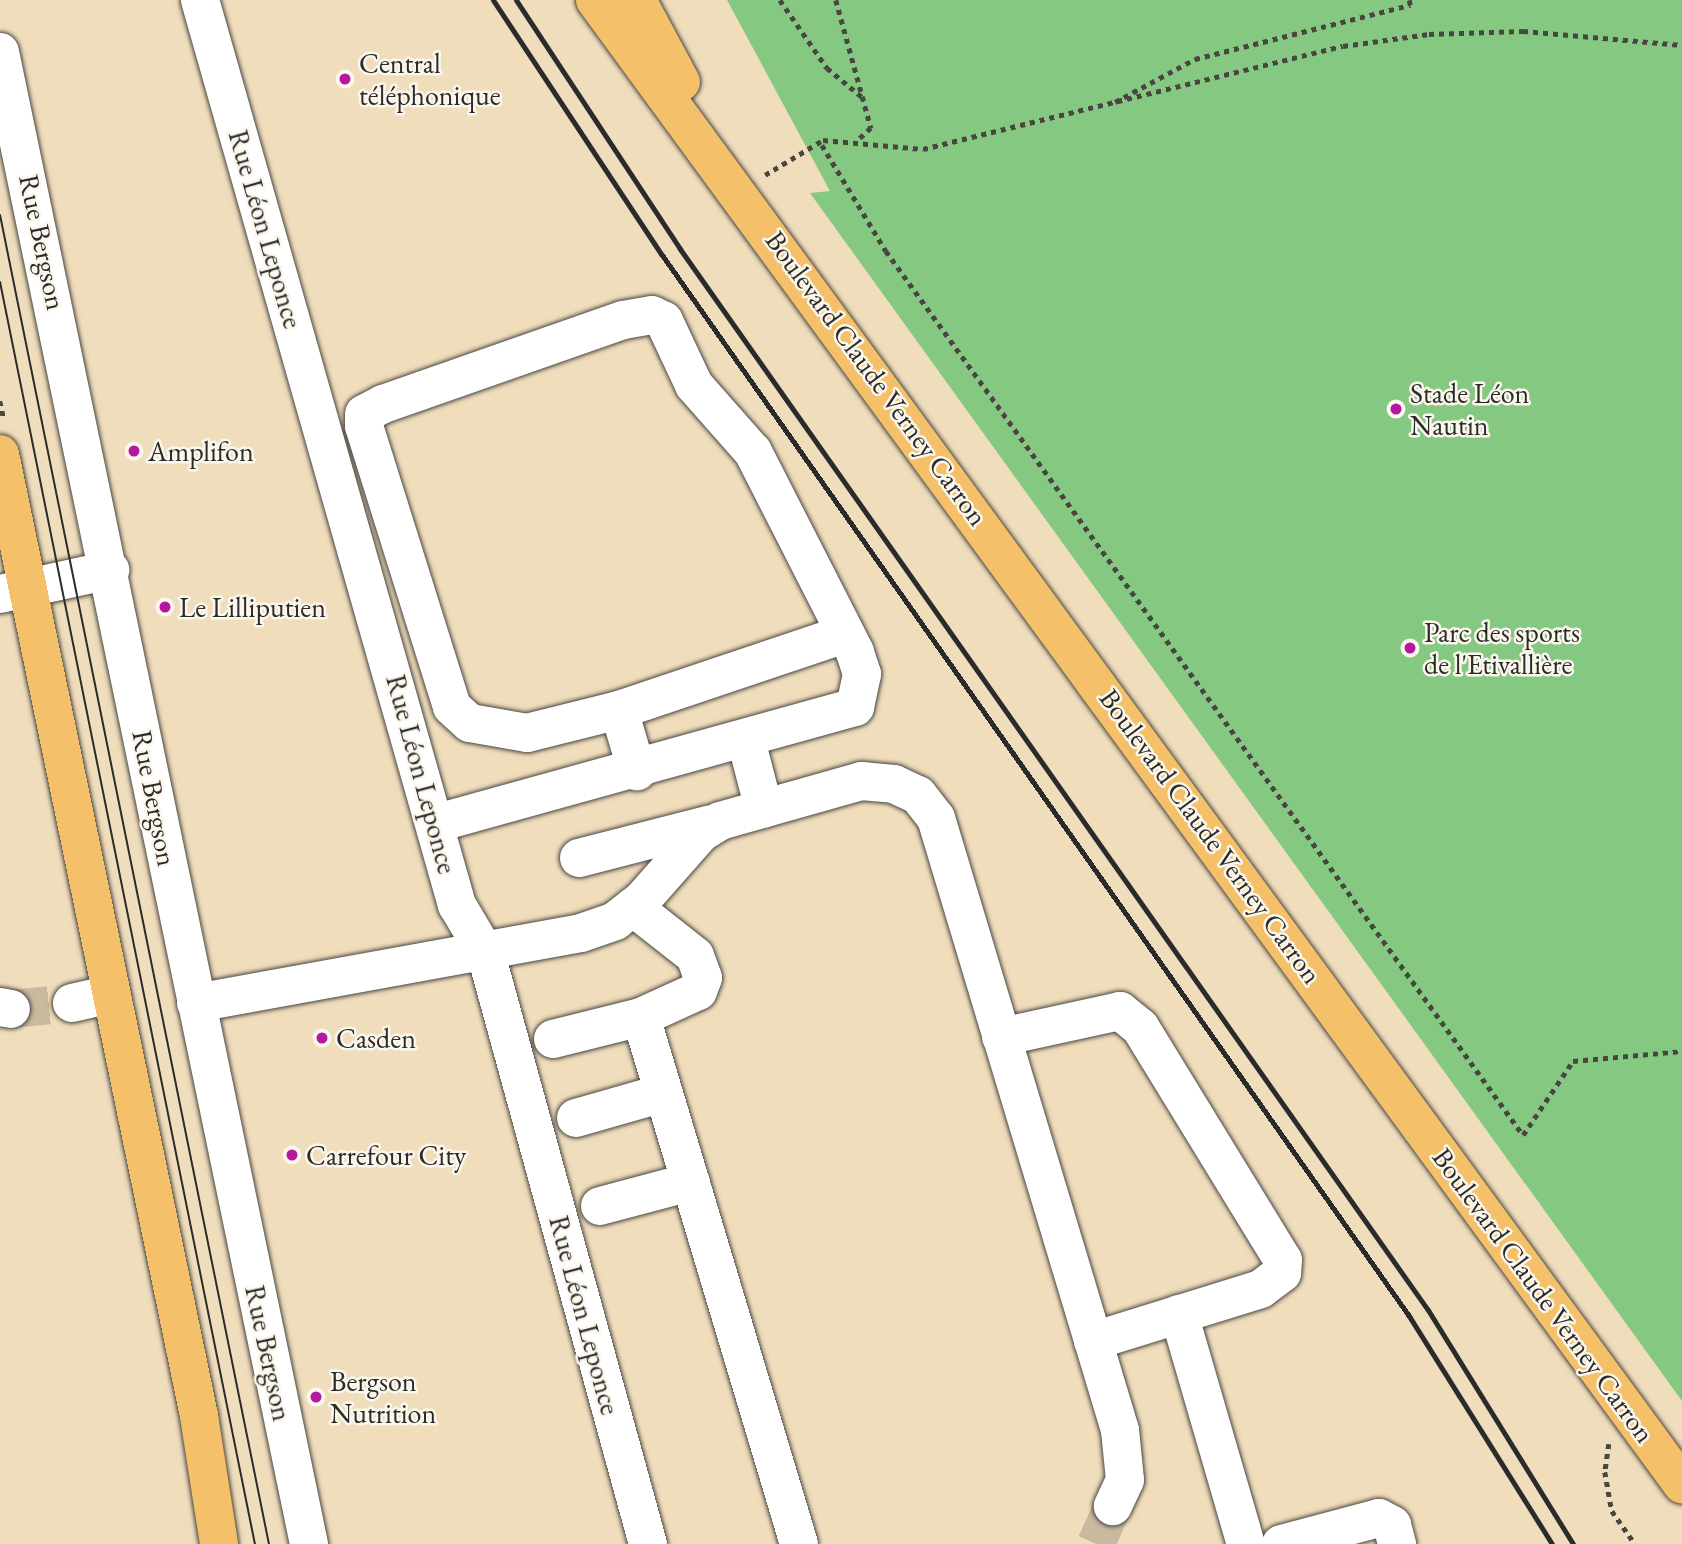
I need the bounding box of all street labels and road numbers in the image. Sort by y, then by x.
street label: Rue Léon Leponce [222,126,310,332]
street label: Rue Bergson [12,171,74,313]
street label: Boulevard Claude Verney Carron [759,224,995,532]
street label: Rue Léon Leponce [379,671,465,877]
street label: Boulevard Claude Verney Carron [1093,682,1329,990]
street label: Rue Bergson [125,727,185,869]
street label: Boulevard Claude Verney Carron [1426,1141,1662,1449]
street label: Rue Léon Leponce [542,1212,628,1418]
street label: Rue Bergson [238,1282,300,1424]

